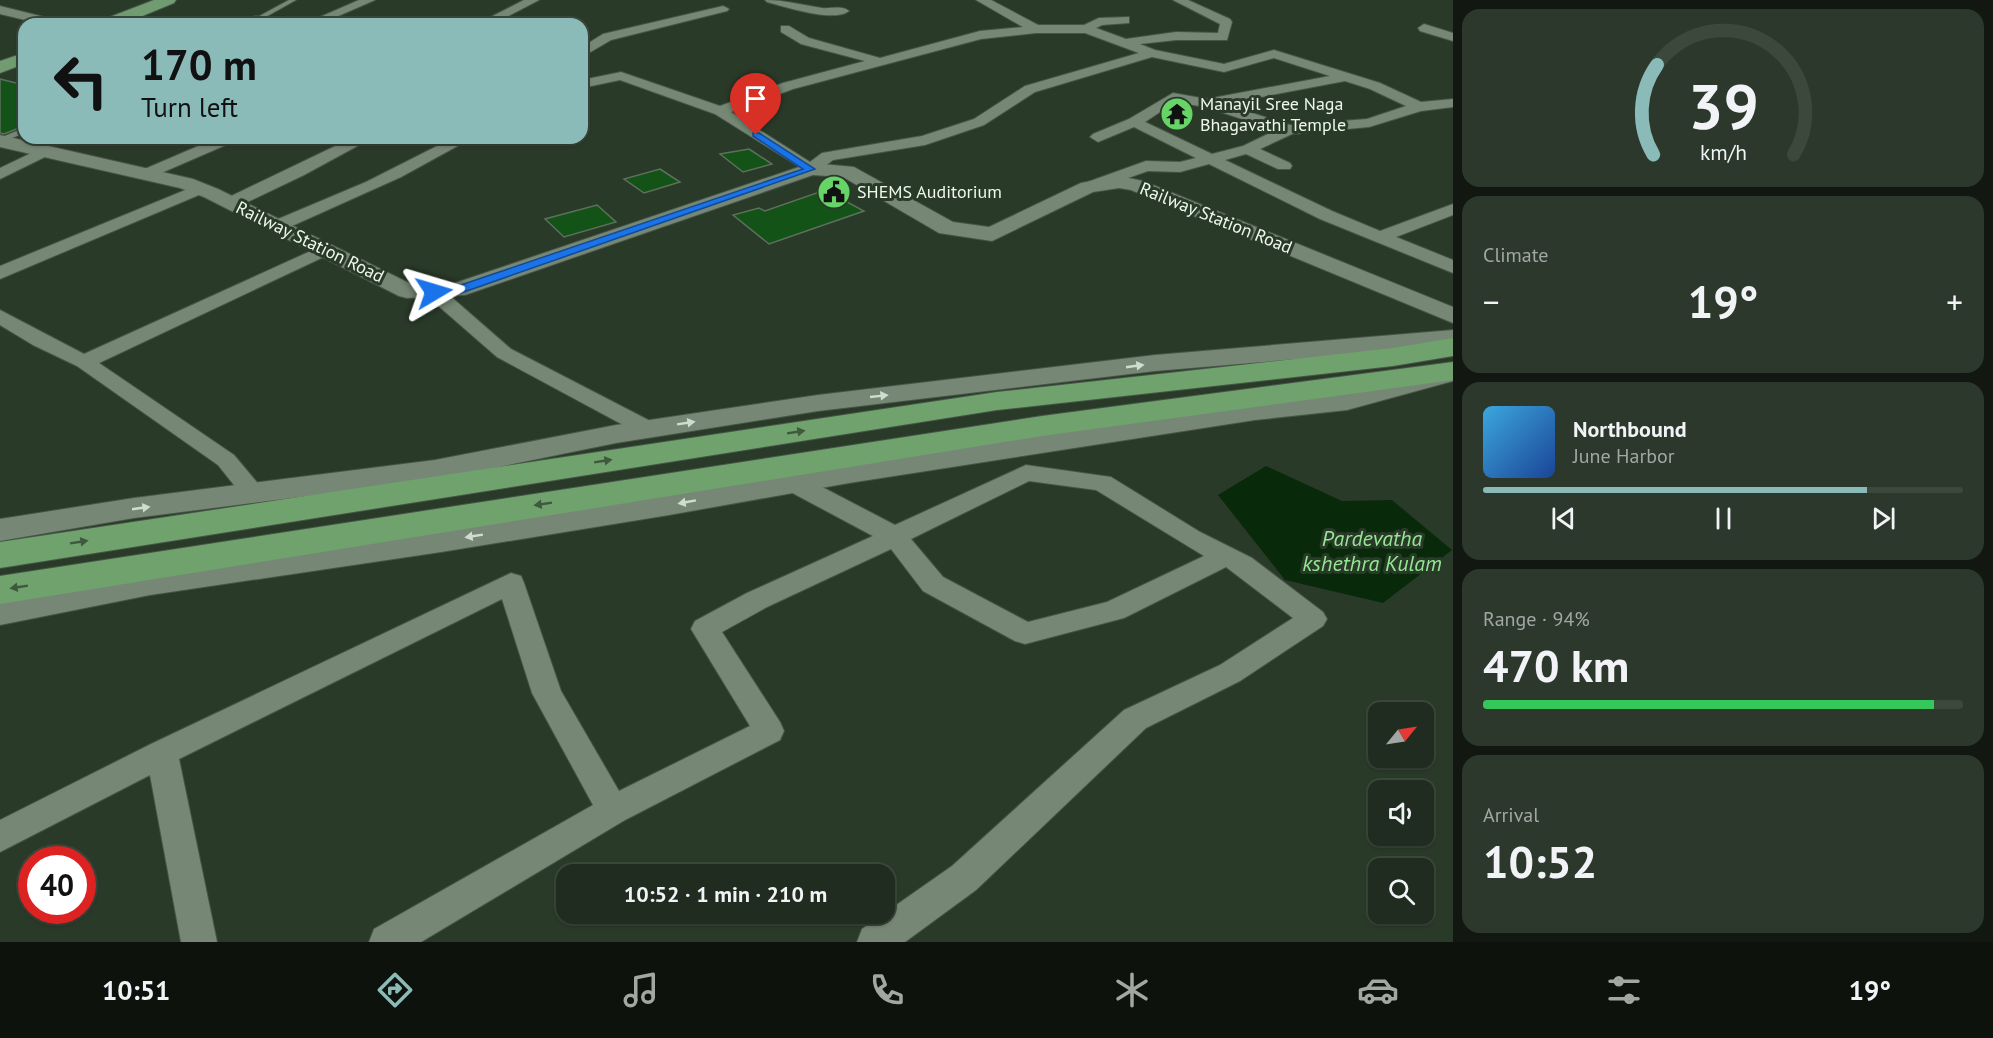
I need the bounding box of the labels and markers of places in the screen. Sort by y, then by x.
pin [730,73,781,135]
place label: Manayil Sree Naga Bhagavathi Temple [1200,92,1346,136]
temple icon: Manayil Sree Naga Bhagavathi Temple [1159,96,1195,132]
public building icon: SHEMS Auditorium [816,174,852,210]
place label: SHEMS Auditorium [857,180,1002,203]

